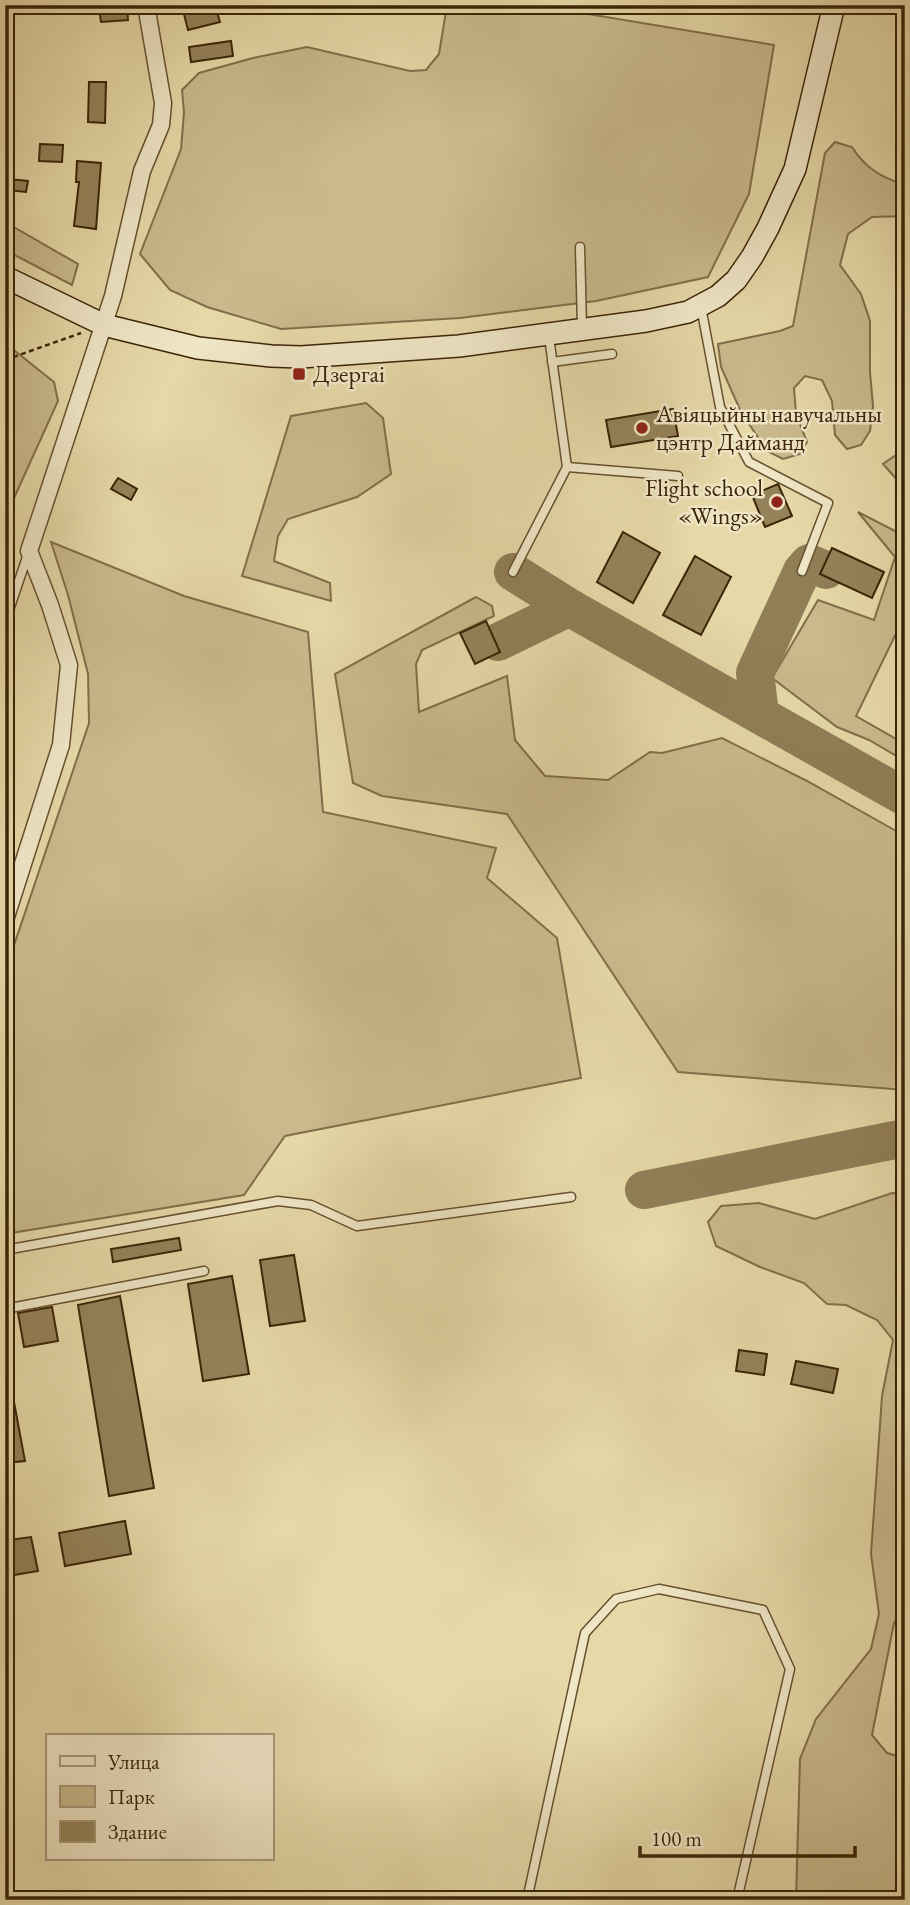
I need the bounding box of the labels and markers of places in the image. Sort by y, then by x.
place label: Дзергаі [313,358,385,389]
marker: Дзергаі [291,366,307,382]
place label: Авіяцыйны навучальны цэнтр Дайманд [655,398,882,457]
marker: Авіяцыйны навучальны цэнтр Дайманд [634,420,650,436]
place label: Flight school «Wings» [645,472,763,531]
marker: Flight school «Wings» [769,494,785,510]

